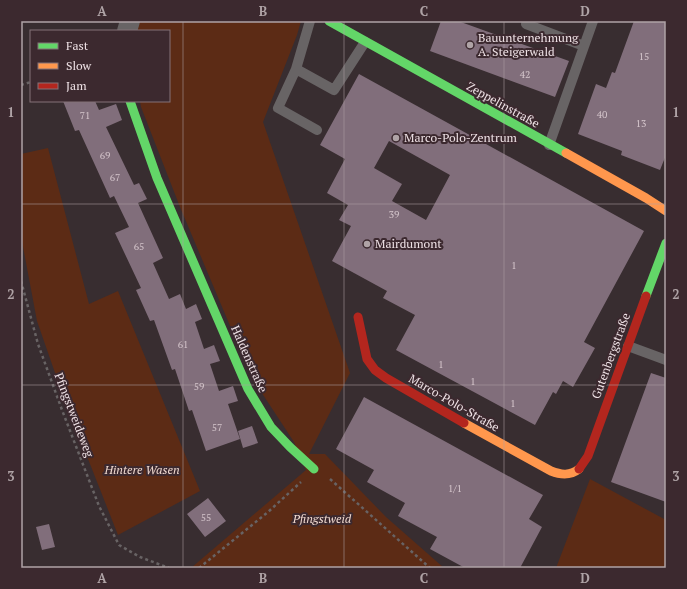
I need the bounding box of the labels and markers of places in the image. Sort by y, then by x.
place label: Bauunternehmung A. Steigerwald [478,30,579,59]
marker: Bauunternehmung A. Steigerwald [465,40,475,50]
place label: Marco-Polo-Zentrum [404,130,518,145]
marker: Marco-Polo-Zentrum [391,133,401,143]
place label: Mairdumont [375,236,442,251]
marker: Mairdumont [362,239,372,249]

